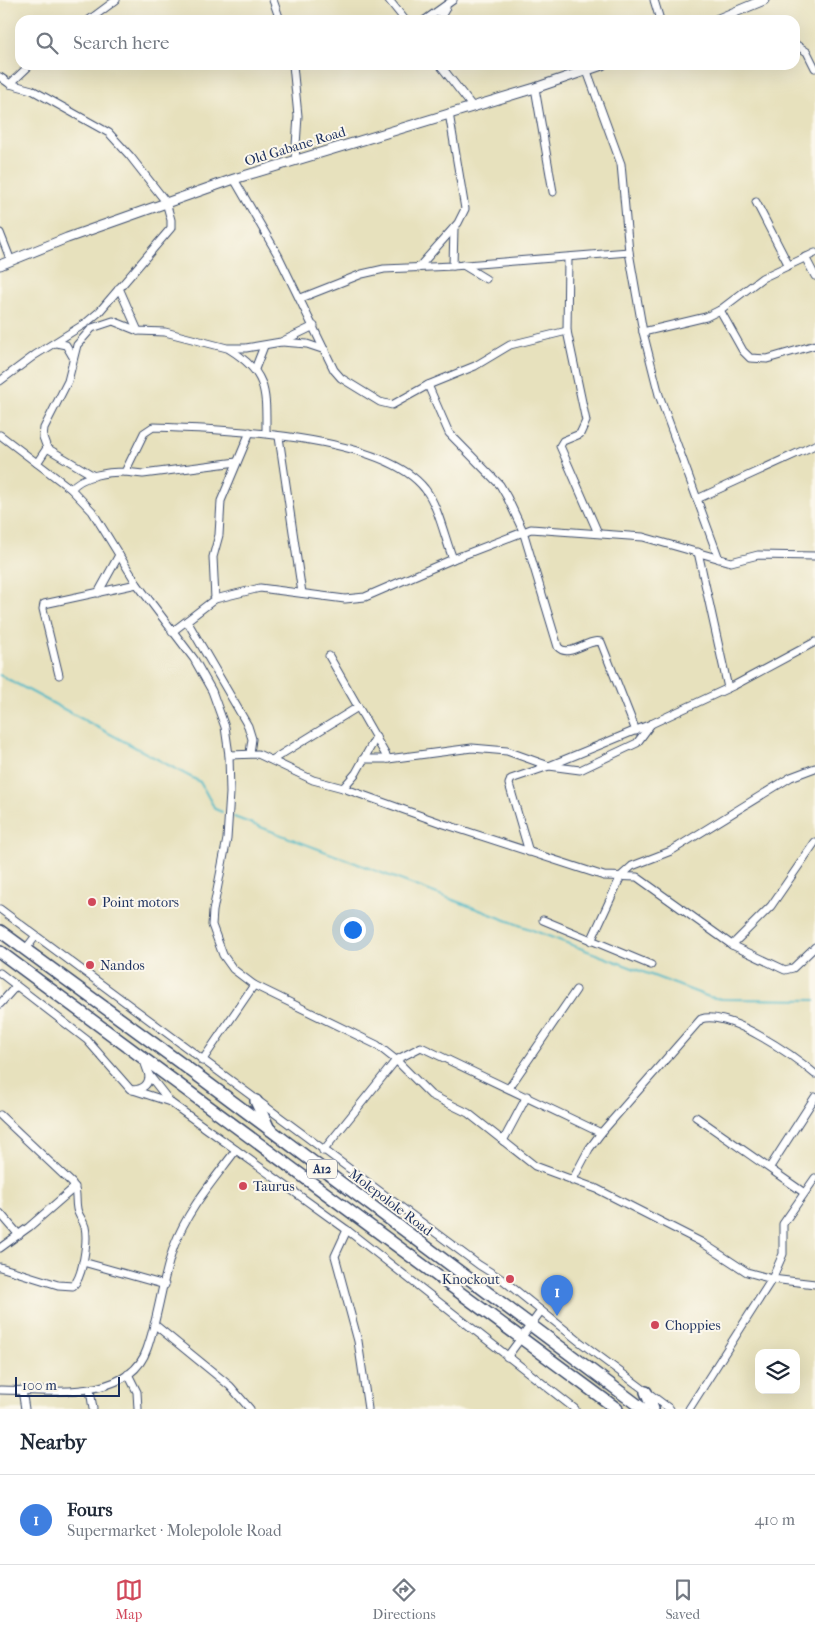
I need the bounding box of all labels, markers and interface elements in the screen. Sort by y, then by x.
search box [15,15,800,70]
icon: search [33,29,61,57]
text: Search here [73,32,169,54]
street label: Old Gabane Road [243,123,348,170]
place label: Point motors [102,894,179,911]
marker: Point motors [86,896,98,908]
your location [340,917,366,943]
place label: Nandos [100,957,145,974]
marker: Nandos [84,959,96,971]
road number: A12 [307,1160,337,1178]
street label: Molepolole Road [345,1165,436,1240]
place label: Taurus [253,1178,295,1195]
marker: Taurus [237,1180,249,1192]
place label: Knockout [442,1271,500,1288]
marker: Knockout [504,1273,516,1285]
pin: 1 [541,1275,573,1316]
place label: Choppies [665,1317,721,1334]
marker: Choppies [649,1319,661,1331]
map controls [755,1349,800,1394]
button: layers [755,1349,800,1394]
scale bar [15,1374,120,1397]
text: 100 m [22,1377,57,1394]
text: Nearby [20,1430,86,1454]
text: Fours [67,1499,112,1521]
text: 1 [33,1510,39,1529]
text: 410 m [754,1510,795,1529]
text: Supermarket · Molepolole Road [67,1521,282,1540]
tab: Map [115,1576,143,1623]
tab: Directions [373,1576,436,1623]
tab: Saved [665,1576,700,1623]

